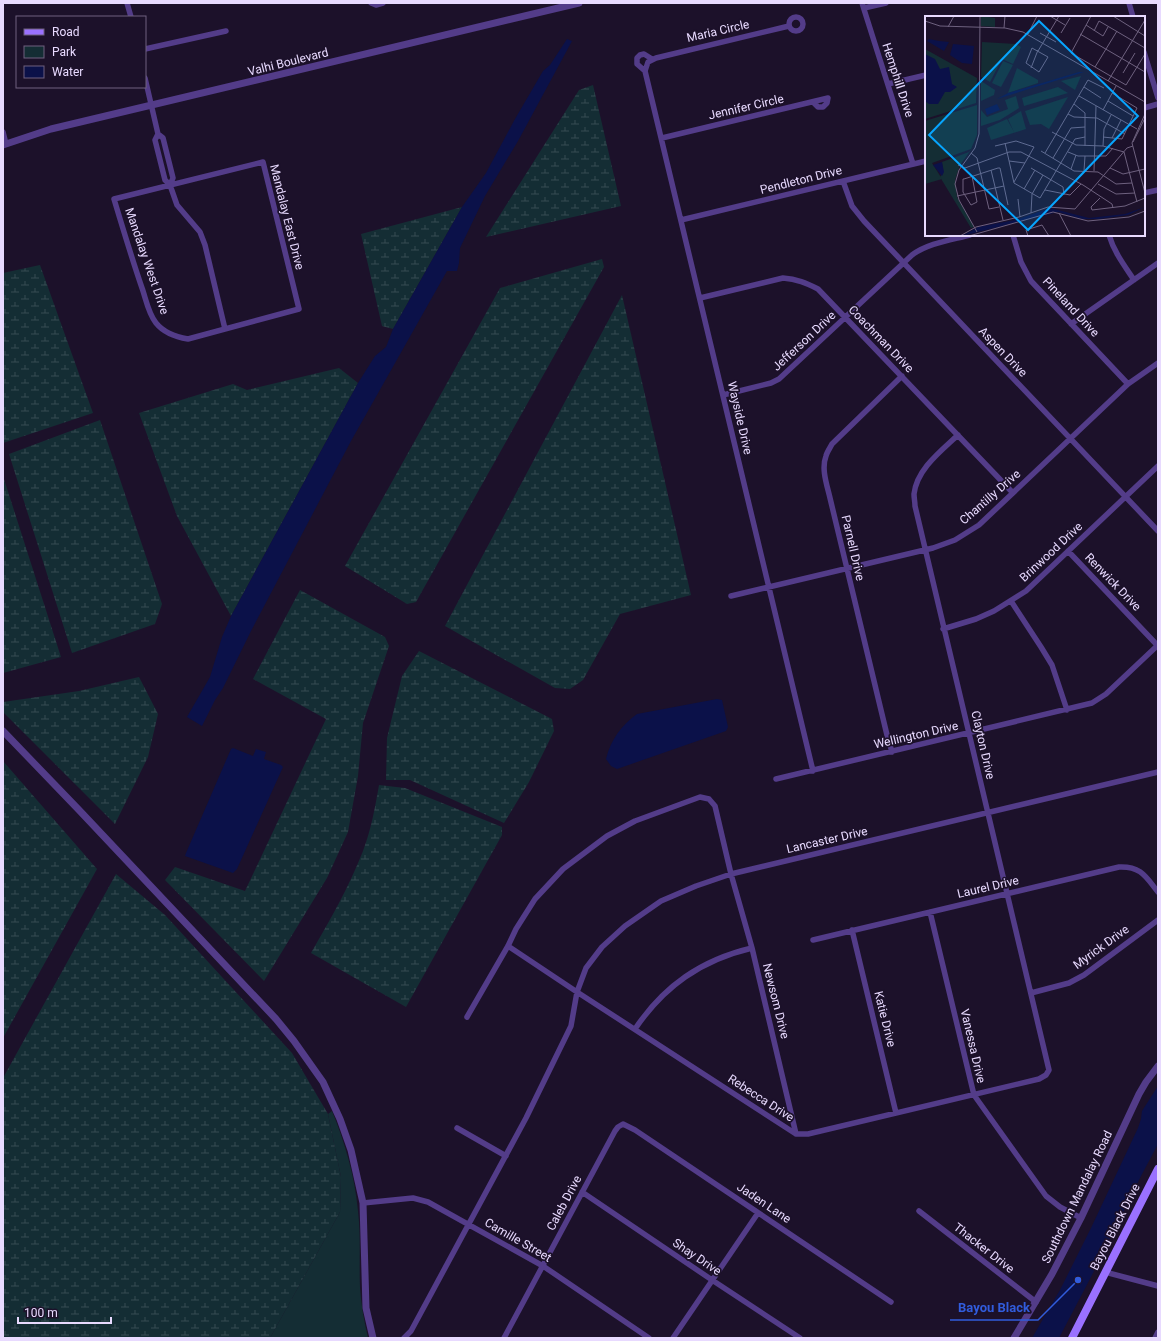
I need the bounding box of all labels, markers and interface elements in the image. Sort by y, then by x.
legend [16,16,146,88]
inset map [925,16,1145,236]
street label: Maria Circle [685,17,751,45]
text: Road [52,25,80,39]
street label: Hemphill Drive [879,41,917,119]
text: Park [52,45,77,59]
street label: Valhi Boulevard [246,45,330,79]
text: Water [52,65,83,79]
street label: Jennifer Circle [707,92,785,122]
street label: Mandalay East Drive [267,163,307,271]
street label: Pendleton Drive [759,163,843,197]
street label: Mandalay West Drive [122,206,172,316]
street label: Pineland Drive [1040,274,1102,340]
street label: Coachman Drive [846,303,916,375]
street label: Jefferson Drive [770,308,838,374]
street label: Aspen Drive [976,324,1030,380]
street label: Wayside Drive [725,380,755,456]
street label: Chantilly Drive [957,467,1023,527]
street label: Parnell Drive [839,514,867,582]
street label: Brinwood Drive [1017,519,1085,585]
street label: Renwick Drive [1082,550,1144,614]
street label: Clayton Drive [968,709,998,781]
street label: Wellington Drive [872,718,960,752]
street label: Lancaster Drive [785,824,869,856]
street label: Laurel Drive [956,873,1020,901]
street label: Myrick Drive [1070,922,1132,972]
street label: Newsom Drive [760,962,792,1040]
street label: Katie Drive [871,990,899,1048]
street label: Vanessa Drive [958,1008,988,1084]
street label: Rebecca Drive [725,1071,797,1125]
street label: Southdown Mandalay Road [1039,1128,1115,1266]
street label: Caleb Drive [544,1173,584,1233]
street label: Jaden Lane [734,1180,794,1226]
street label: Bayou Black Drive [1087,1181,1143,1273]
street label: Camille Street [482,1215,554,1265]
street label: Thacker Drive [951,1220,1017,1276]
street label: Shay Drive [670,1236,724,1278]
callout: Bayou Black [950,1295,1038,1320]
scale bar [18,1299,111,1325]
text: Bayou Black [958,1300,1031,1315]
text: 100 m [24,1306,58,1320]

